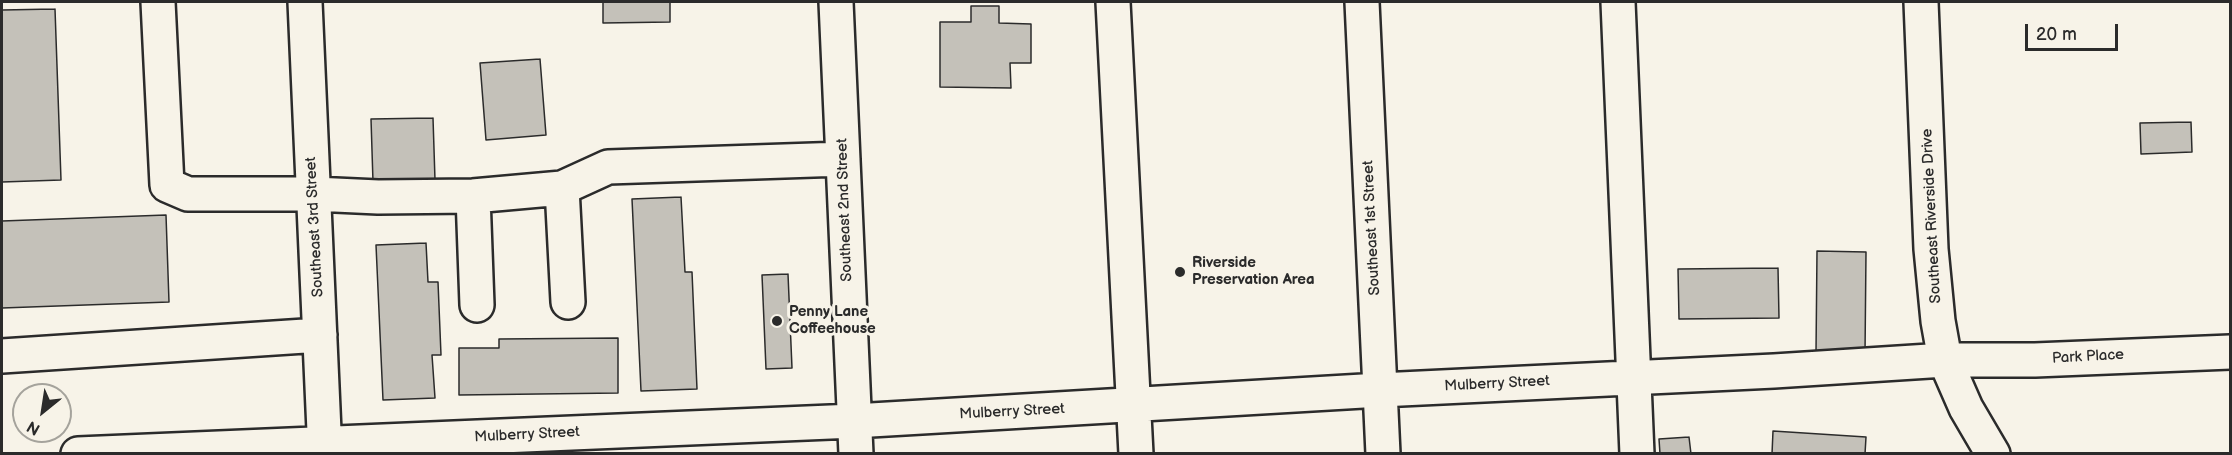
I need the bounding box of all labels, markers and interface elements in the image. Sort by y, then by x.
scale bar [2028,12,2121,50]
text: 20 m [2036,24,2077,45]
street label: Southeast Riverside Drive [1918,128,1946,304]
street label: Southeast 2nd Street [834,138,856,282]
street label: Southeast 3rd Street [302,156,328,298]
street label: Southeast 1st Street [1359,160,1385,296]
place label: Riverside Preservation Area [1192,254,1315,289]
marker: Riverside Preservation Area [1173,265,1187,279]
place label: Penny Lane Coffeehouse [789,303,876,338]
marker: Penny Lane Coffeehouse [770,314,784,328]
street label: Park Place [2051,346,2125,368]
street label: Mulberry Street [1444,372,1550,396]
north arrow [12,383,72,443]
street label: Mulberry Street [959,400,1065,424]
text: N [24,416,44,439]
street label: Mulberry Street [474,423,580,447]

